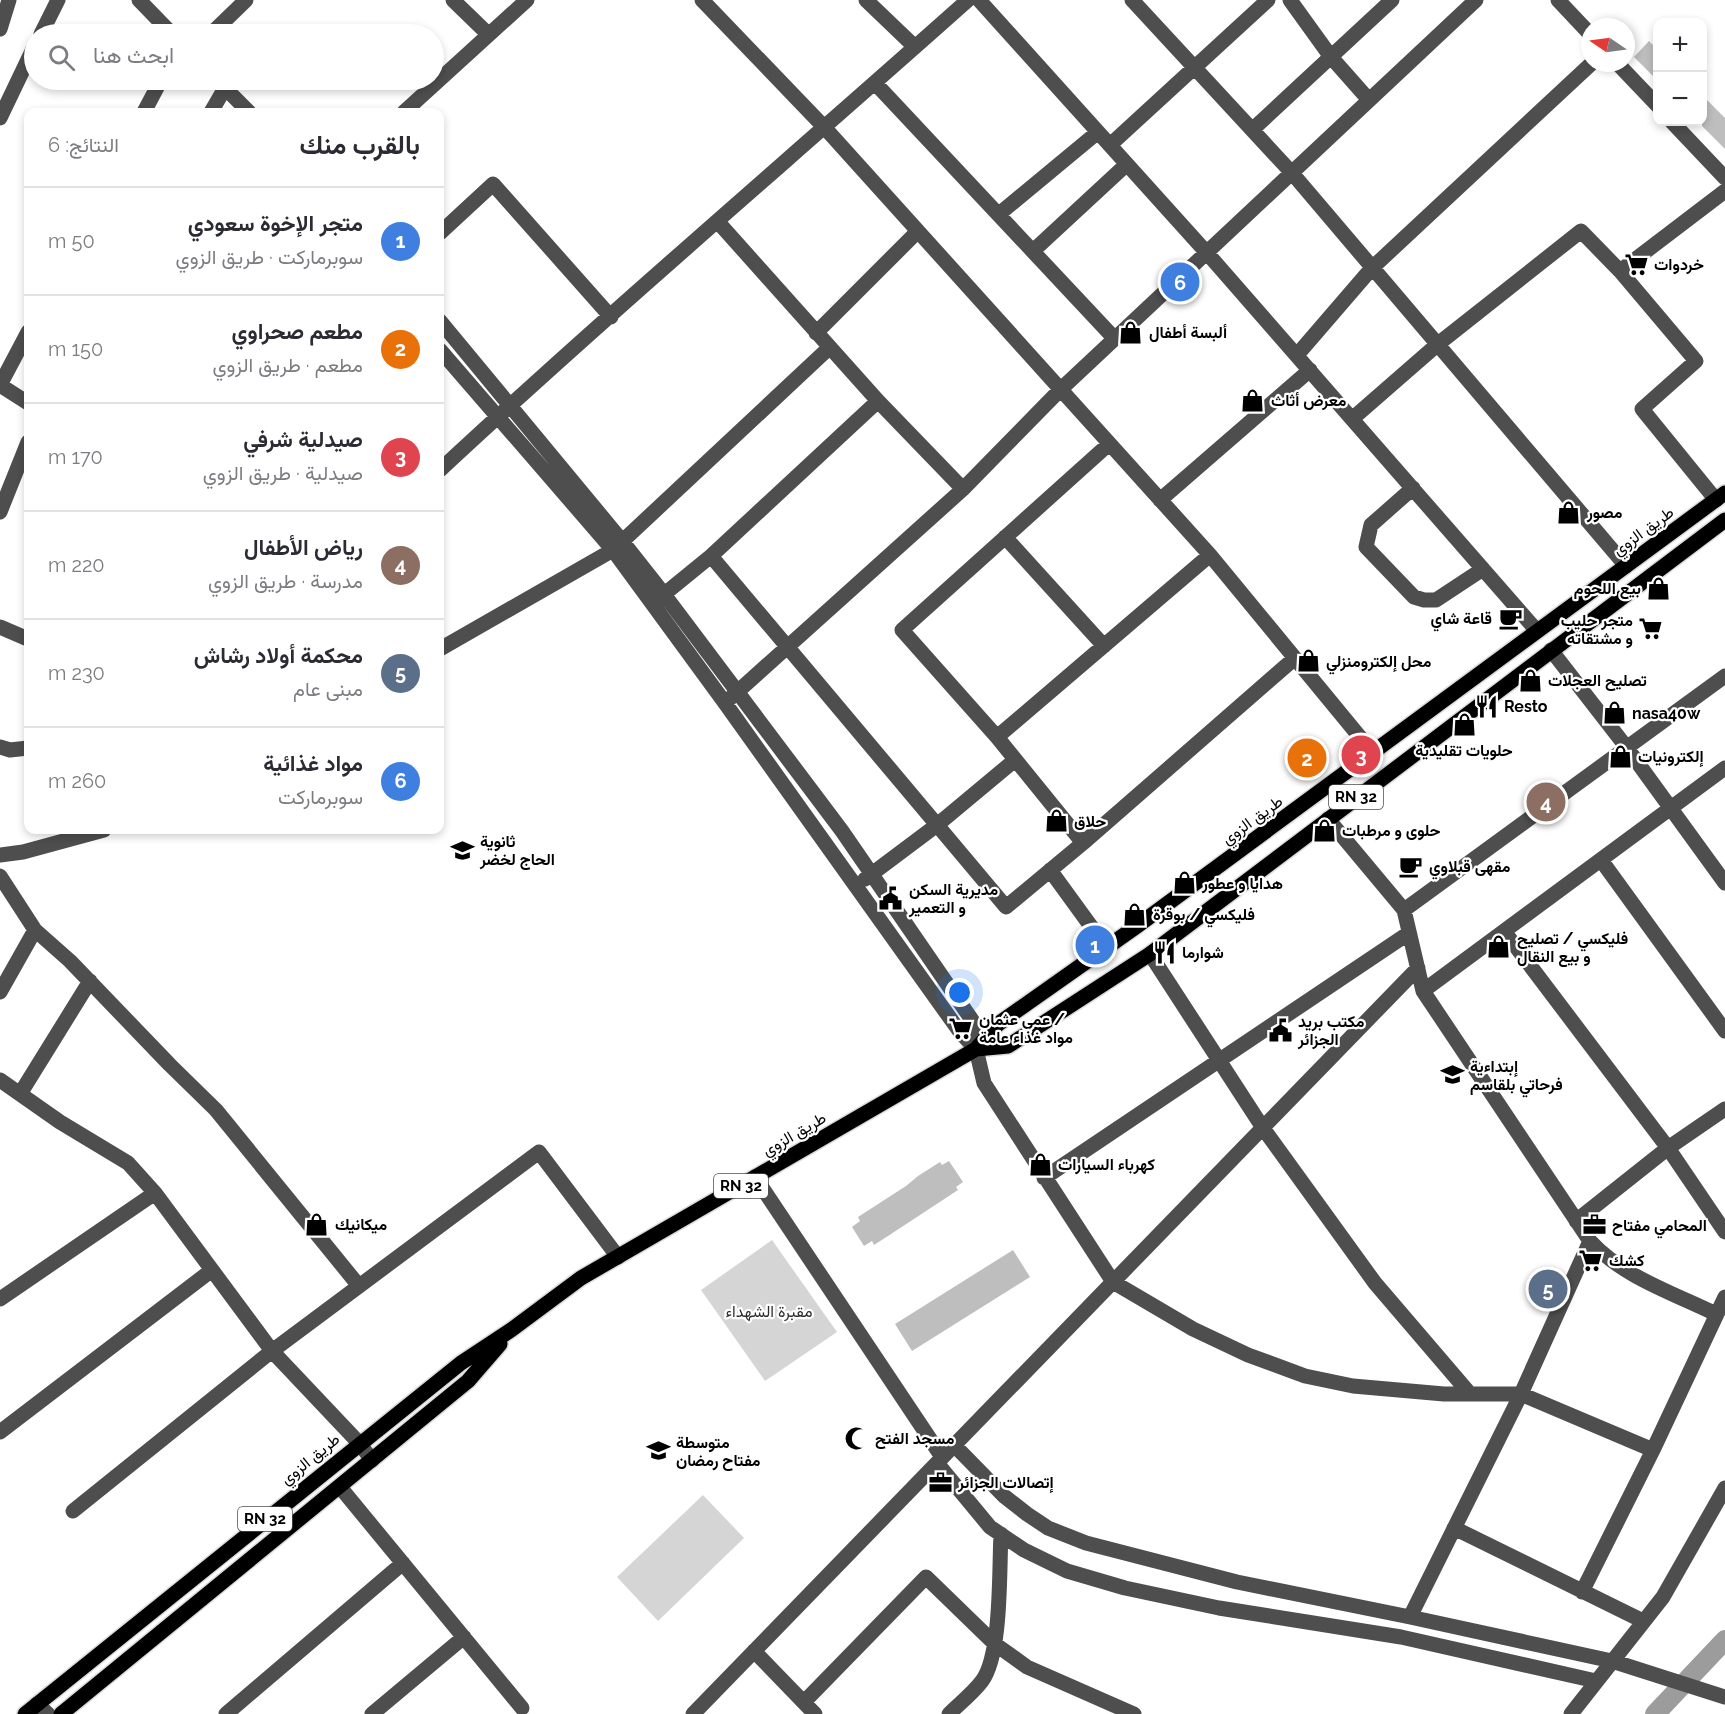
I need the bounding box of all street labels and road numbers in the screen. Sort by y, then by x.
street label: طريق الزوي [1609,503,1680,563]
road number: RN 32 [1329,785,1383,809]
street label: طريق الزوي [1218,792,1289,852]
street label: طريق الزوي [759,1108,831,1163]
road number: RN 32 [714,1174,768,1198]
street label: طريق الزوي [277,1429,346,1492]
road number: RN 32 [238,1507,292,1531]

